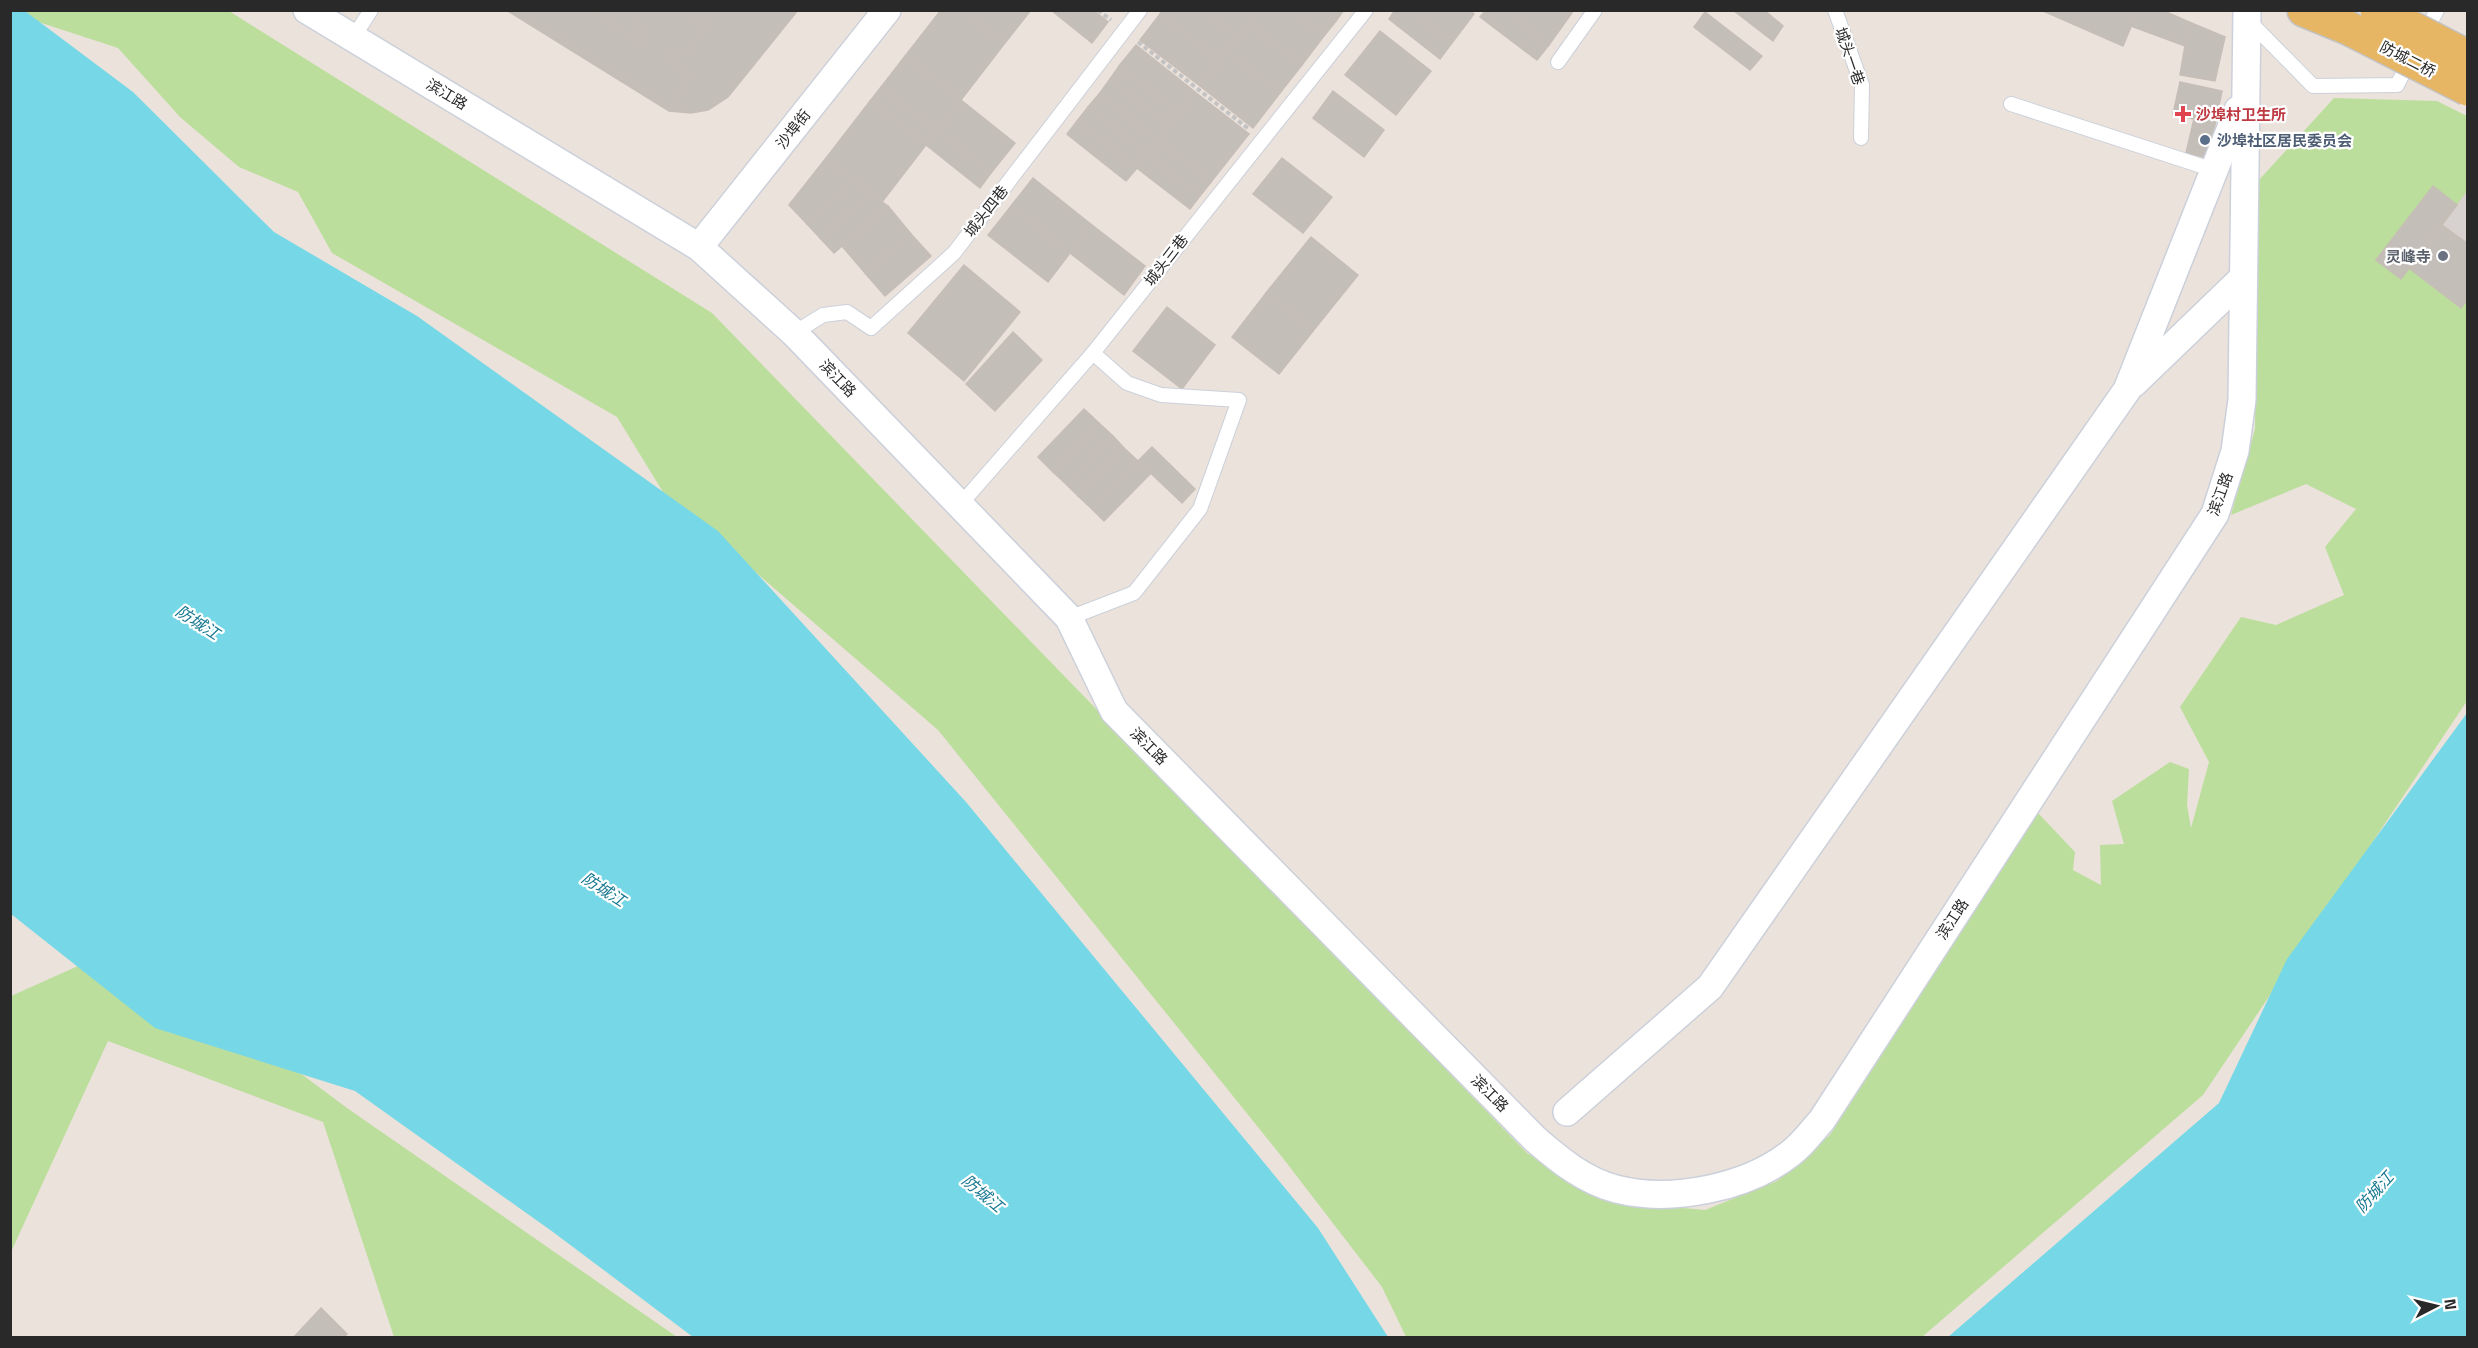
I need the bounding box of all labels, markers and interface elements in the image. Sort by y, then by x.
street label: 城头一巷 [1829,24,1871,88]
street label: 防城二桥 [2376,35,2440,83]
street label: 滨江路 [422,73,472,115]
place label: 沙埠村卫生所 [2196,103,2286,126]
street label: 沙埠街 [770,104,816,154]
marker: 沙埠村卫生所 [2174,105,2192,123]
place label: 沙埠社区居民委员会 [2217,129,2352,152]
marker: 沙埠社区居民委员会 [2198,133,2212,147]
street label: 城头四巷 [958,180,1014,242]
street label: 城头三巷 [1138,229,1194,291]
place label: 灵峰寺 [2386,245,2431,268]
marker: 灵峰寺 [2436,249,2450,263]
street label: 滨江路 [814,354,862,402]
street label: 滨江路 [2201,469,2239,519]
water label: 防城江 [171,599,226,646]
street label: 滨江路 [1125,722,1173,770]
water label: 防城江 [577,866,632,913]
street label: 滨江路 [1930,894,1974,944]
street label: 滨江路 [1466,1069,1514,1117]
water label: 防城江 [2349,1165,2400,1218]
water label: 防城江 [957,1168,1011,1219]
north arrow [2406,1276,2466,1336]
text: N [2438,1297,2463,1311]

